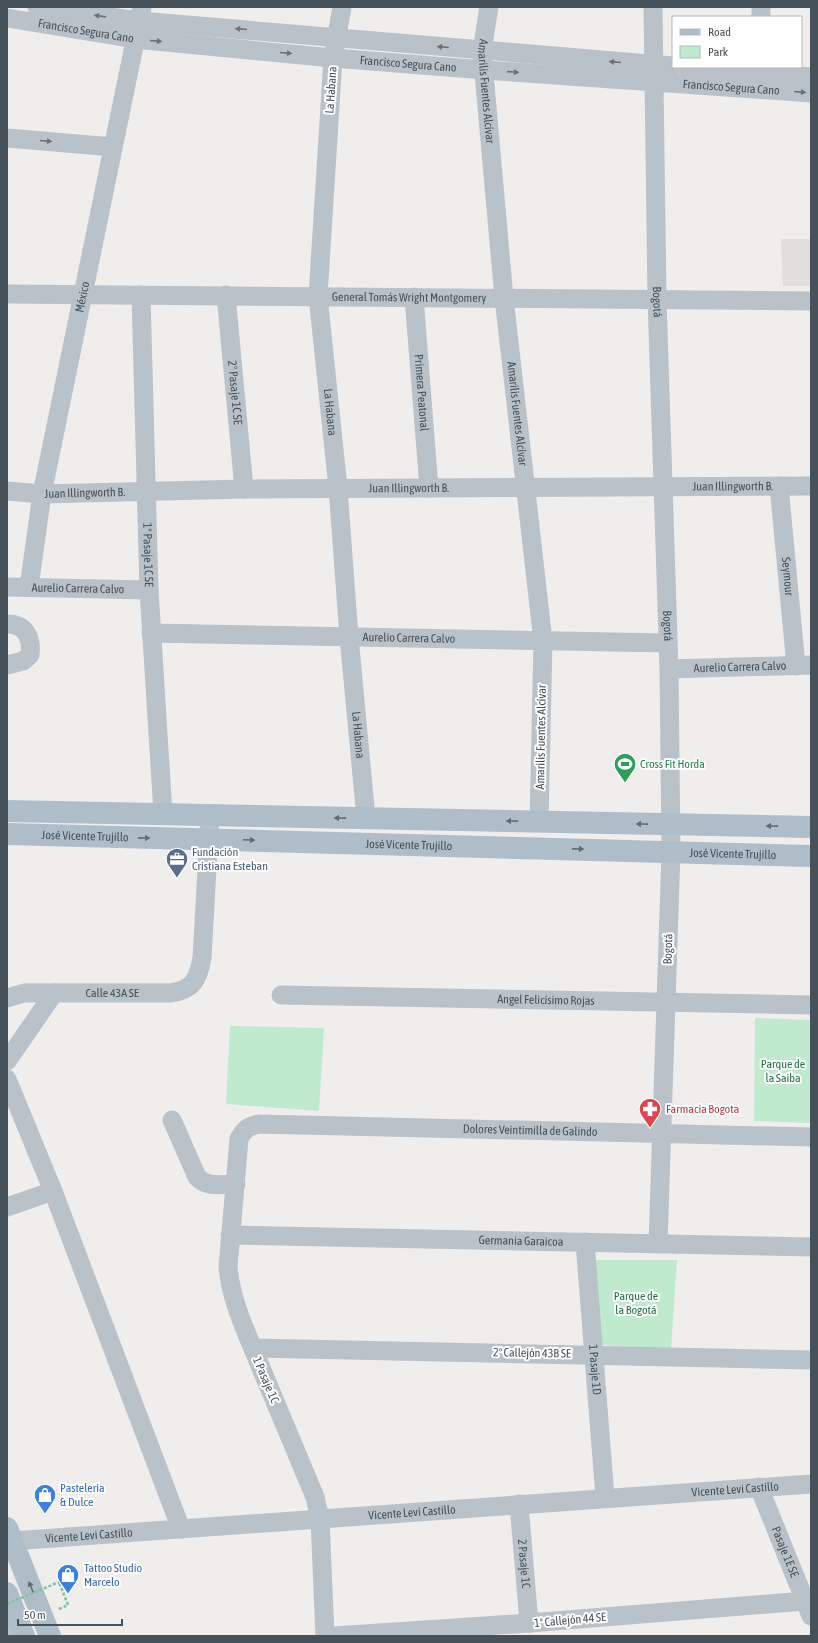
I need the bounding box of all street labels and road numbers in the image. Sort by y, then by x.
street label: Francisco Segura Cano [37,16,135,46]
street label: Amarilis Fuentes Alcívar [475,38,497,145]
street label: Francisco Segura Cano [359,53,457,75]
street label: La Habana [322,66,340,114]
street label: Francisco Segura Cano [682,77,781,98]
street label: México [72,280,93,314]
street label: Bogotá [650,286,665,318]
street label: General Tomás Wright Montgomery [332,290,486,305]
street label: Primera Peatonal [412,354,432,433]
street label: 2° Pasaje 1C SE [225,360,245,425]
street label: Amarilis Fuentes Alcívar [504,361,530,467]
street label: La Habana [321,388,340,436]
street label: Juan Illingworth B. [692,479,773,494]
street label: Juan Illingworth B. [368,481,449,495]
street label: Juan Illingworth B. [44,485,125,501]
street label: 1° Pasaje 1C SE [140,523,156,587]
street label: Seymour [779,557,796,597]
street label: Aurelio Carrera Calvo [32,581,125,596]
street label: Bogotá [660,610,675,642]
street label: Aurelio Carrera Calvo [363,630,456,646]
street label: Aurelio Carrera Calvo [694,659,787,675]
street label: Amarilis Fuentes Alcívar [533,684,549,789]
street label: La Habana [349,711,367,759]
street label: José Vicente Trujillo [41,828,129,844]
street label: José Vicente Trujillo [365,837,453,853]
street label: José Vicente Trujillo [689,846,777,862]
street label: Bogotá [660,933,676,965]
street label: Calle 43A SE [86,986,139,1000]
street label: Angel Felicísimo Rojas [497,992,595,1008]
street label: Dolores Veintimilla de Galindo [463,1122,598,1139]
street label: Germania Garaicoa [478,1233,563,1249]
street label: 1 Pasaje 1D [586,1344,604,1396]
street label: 2º Callejón 43B SE [493,1345,571,1361]
street label: 1 Pasaje 1C [250,1355,282,1406]
street label: Vicente Levi Castillo [691,1479,780,1500]
street label: Vicente Levi Castillo [368,1502,457,1523]
street label: Pasaje 1E SE [769,1524,802,1579]
street label: Vicente Levi Castillo [45,1525,133,1546]
street label: 2 Pasaje 1C [515,1539,533,1590]
street label: 1º Callejón 44 SE [533,1610,607,1630]

